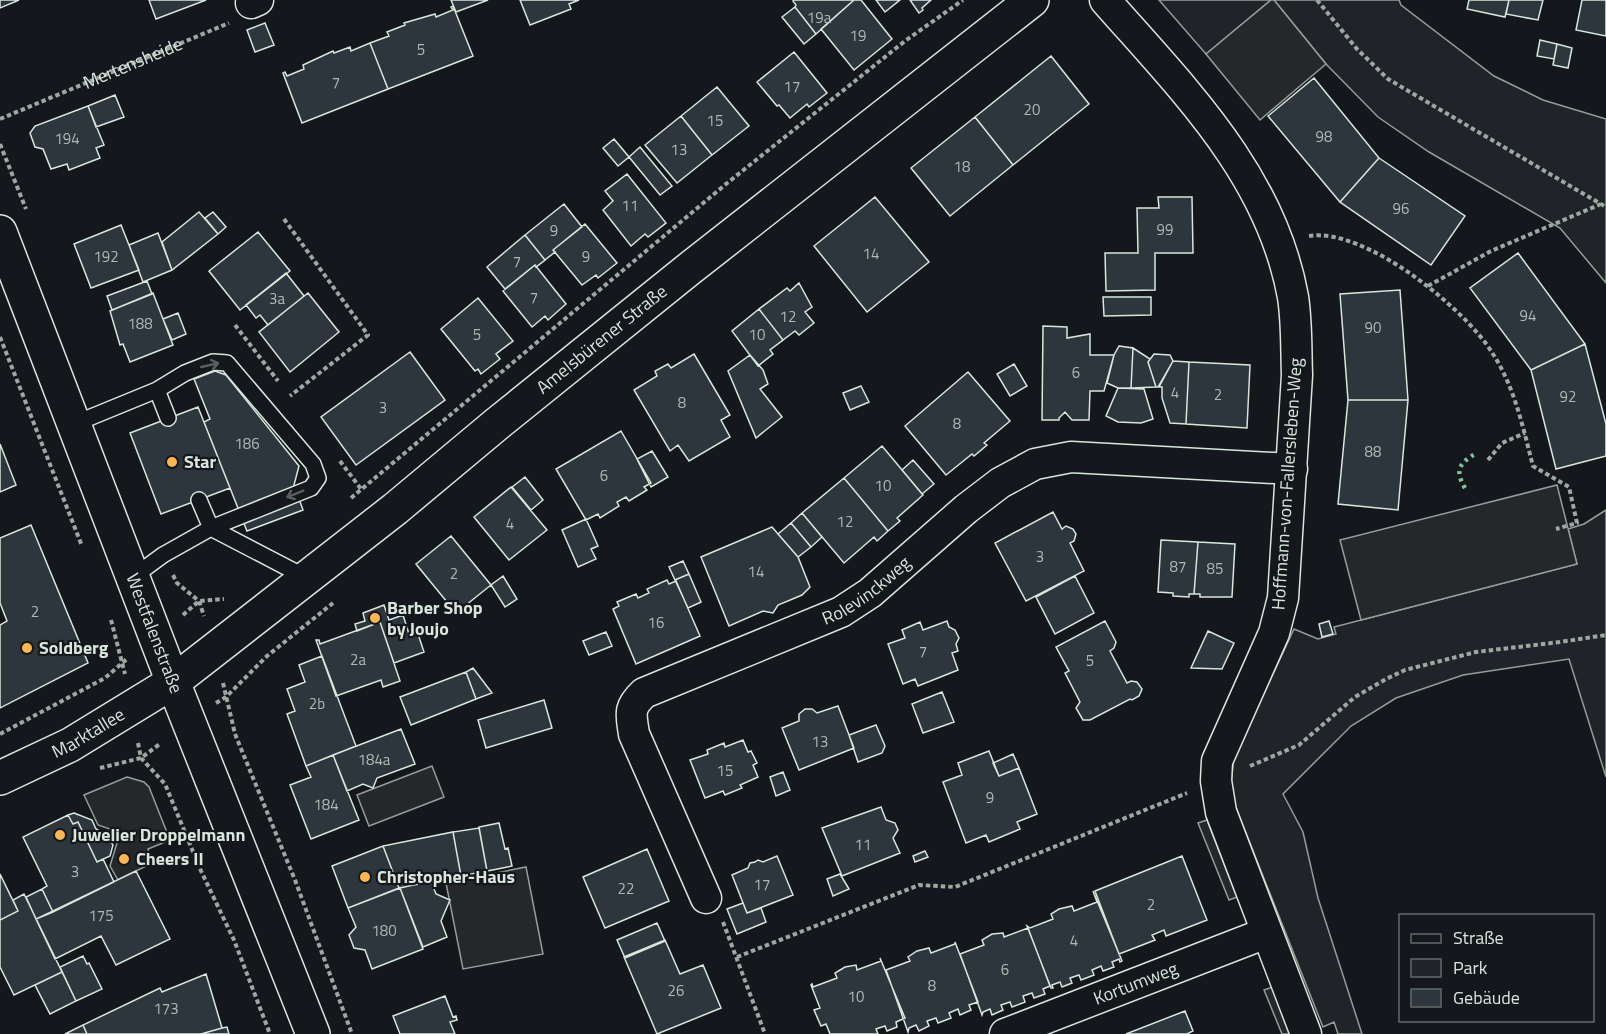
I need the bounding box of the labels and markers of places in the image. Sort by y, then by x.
place label: Star [184,448,216,475]
marker: Star [165,455,179,469]
place label: Barber Shop by Joujo [387,594,483,642]
marker: Barber Shop by Joujo [368,611,382,625]
place label: Soldberg [39,634,109,661]
marker: Soldberg [20,641,34,655]
place label: Juwelier Droppelmann [72,821,245,848]
marker: Juwelier Droppelmann [53,828,67,842]
place label: Cheers II [136,845,204,872]
marker: Cheers II [117,852,131,866]
place label: Christopher-Haus [377,863,515,890]
marker: Christopher-Haus [358,870,372,884]

